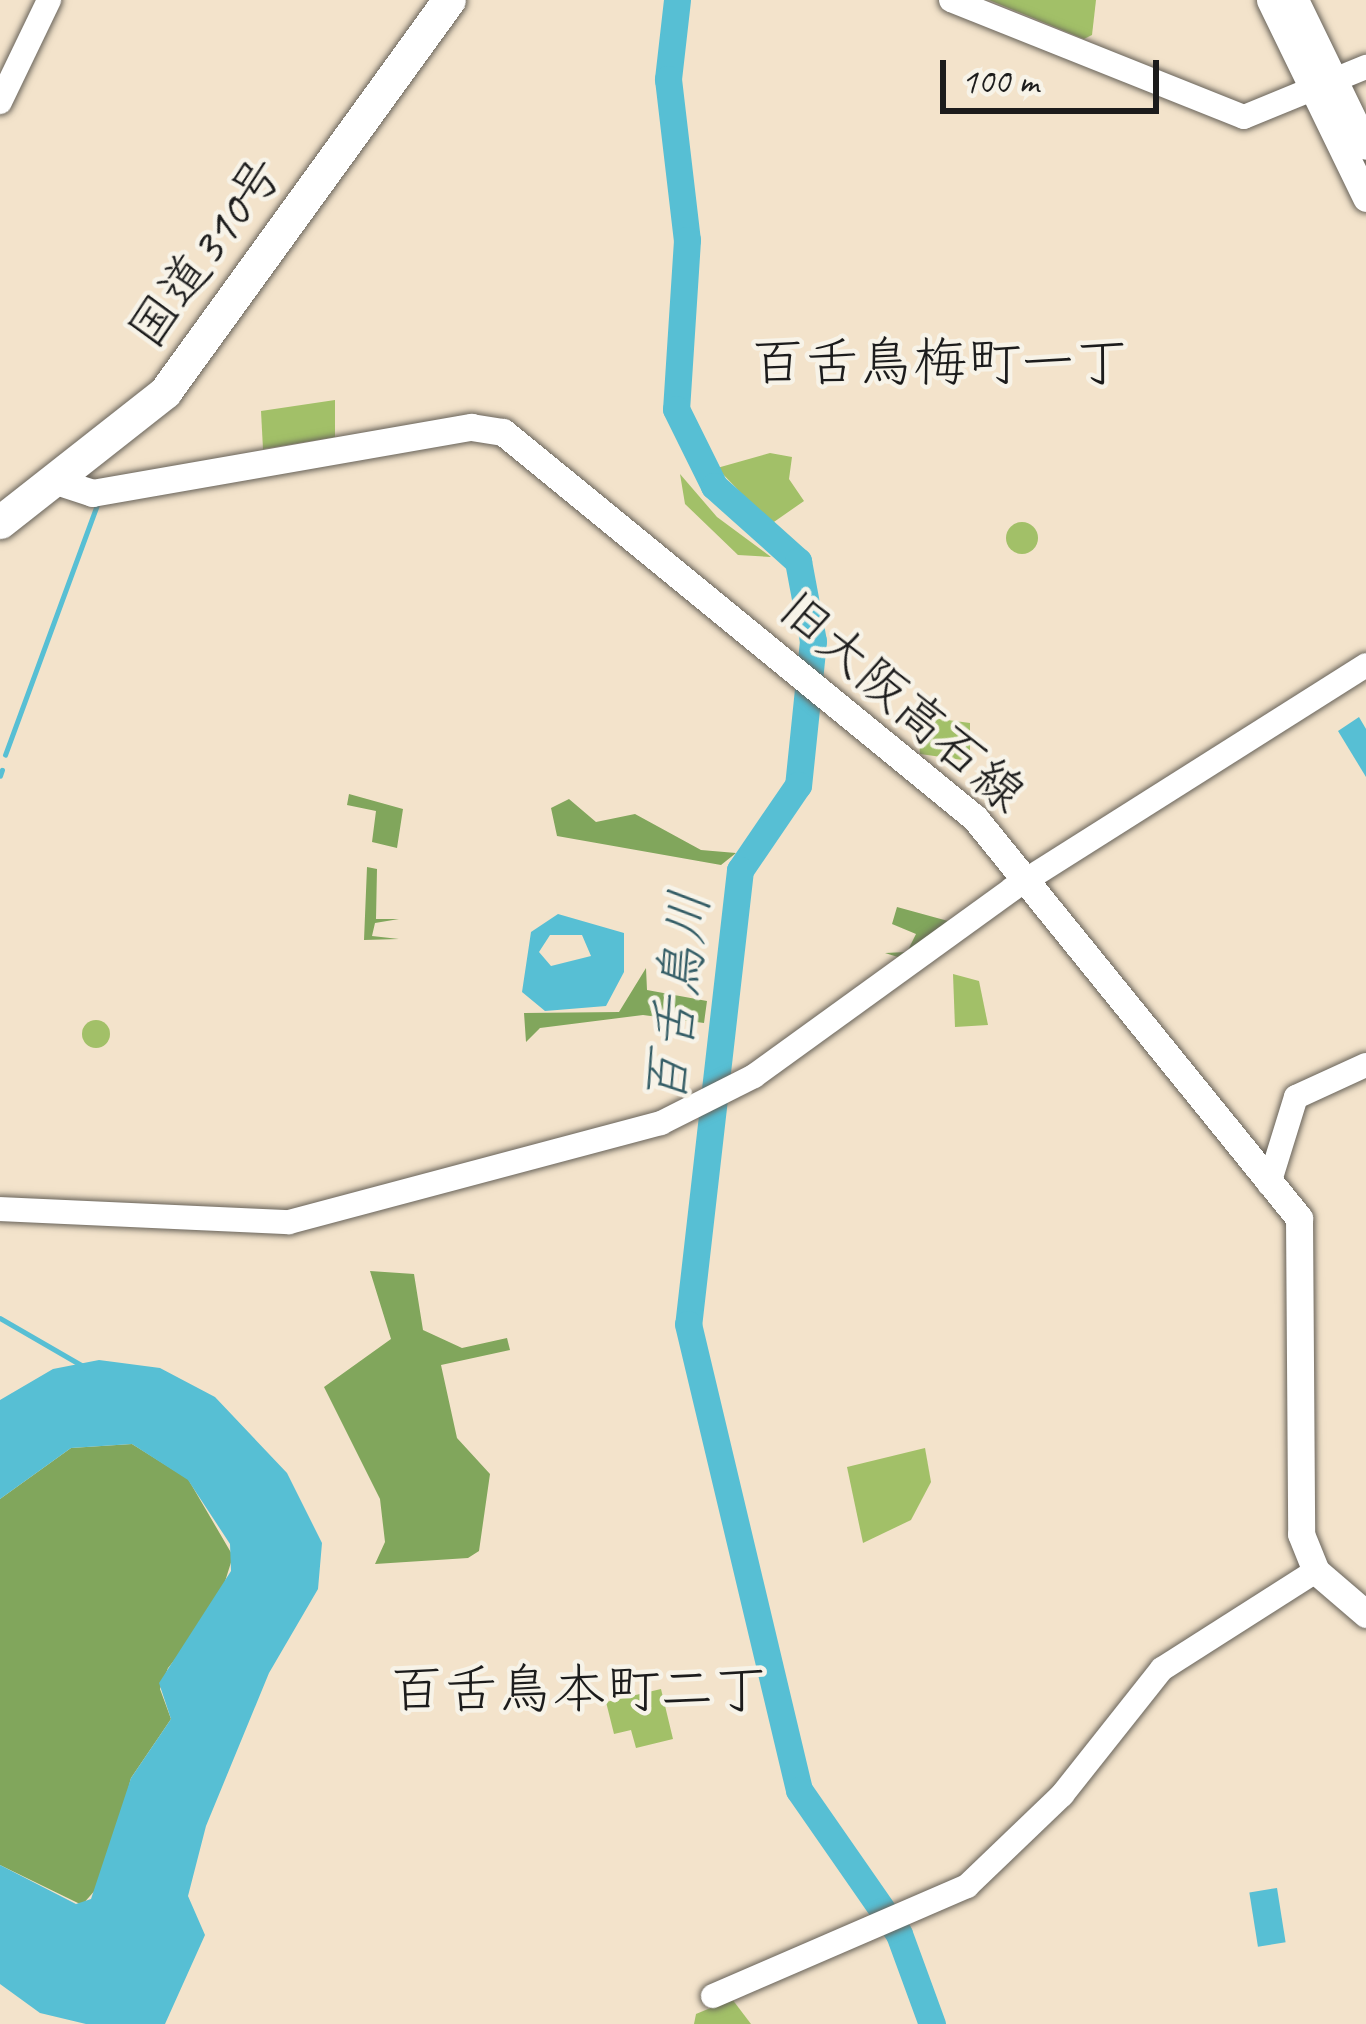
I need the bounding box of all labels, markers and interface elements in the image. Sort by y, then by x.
scale bar [946,36,1165,110]
text: 100 m [961,58,1038,104]
street label: 国道310号 [115,144,295,360]
district label: 百舌鳥梅町一丁 [751,330,1129,394]
street label: 旧大阪高石線 [766,578,1038,824]
water label: 百舌鳥川 [632,887,722,1109]
district label: 百舌鳥本町二丁 [390,1657,768,1721]

